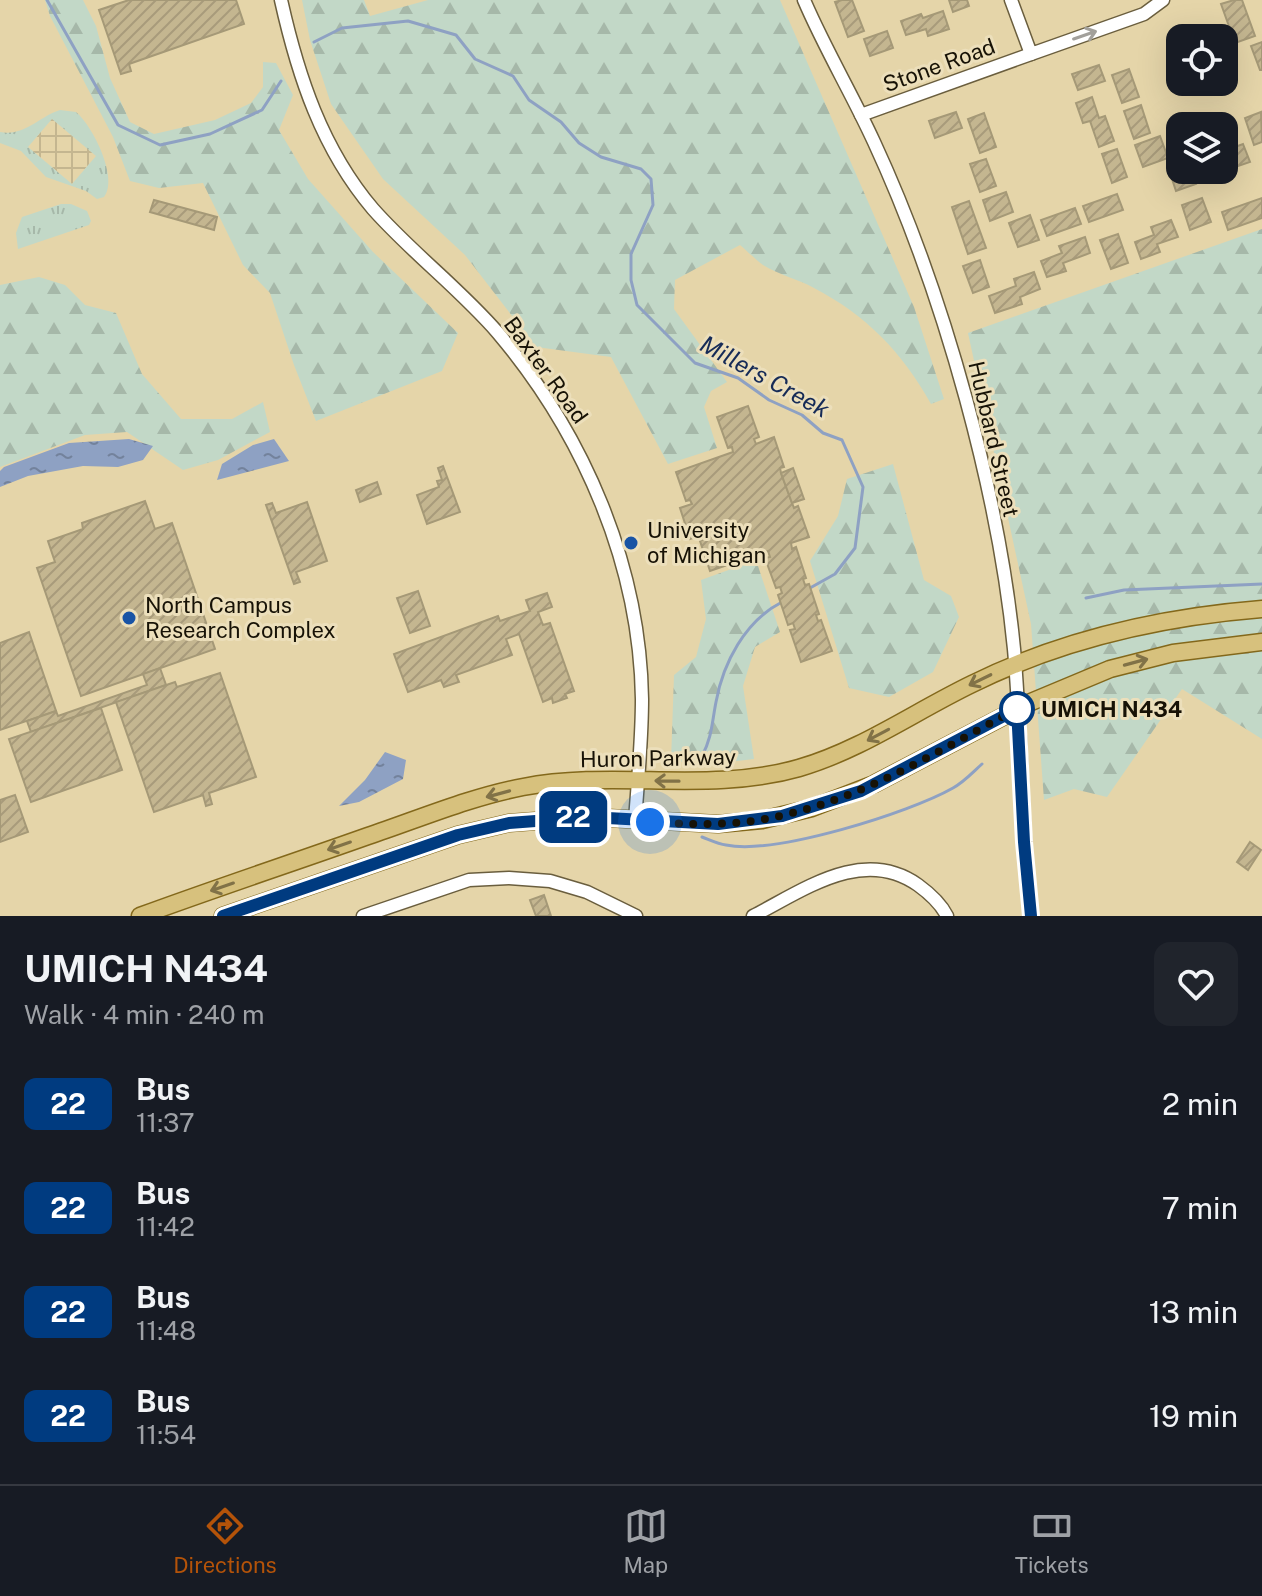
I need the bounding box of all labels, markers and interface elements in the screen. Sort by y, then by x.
map controls [1166,24,1238,184]
button: locate [1166,24,1238,96]
one-way arrow [1072,27,1097,42]
street label: Stone Road [879,33,999,97]
button: layers [1166,112,1238,184]
street label: Baxter Road [499,312,593,428]
water label: Millers Creek [696,329,834,423]
street label: Hubbard Street [963,359,1025,519]
place label: University of Michigan [647,517,766,568]
marker: University of Michigan [622,534,640,552]
place label: North Campus Research Complex [145,592,336,643]
marker: North Campus Research Complex [120,609,138,627]
one-way arrow [1123,654,1149,669]
one-way arrow [969,673,993,688]
marker: UMICH N434 [1000,692,1034,726]
place label: UMICH N434 [1041,696,1182,722]
one-way arrow [867,727,891,743]
street label: Huron Parkway [580,744,737,772]
one-way arrow [654,774,681,789]
one-way arrow [485,787,511,802]
line badge: 22 [537,791,609,843]
text: 22 [555,800,591,833]
your location [630,802,670,842]
one-way arrow [327,840,352,855]
one-way arrow [209,881,234,896]
button: heart [1154,942,1238,1026]
text: UMICH N434 [24,946,268,991]
text: Walk · 4 min · 240 m [24,999,265,1030]
text: Bus [136,1071,190,1107]
text: 2 min [1162,1086,1238,1122]
text: 22 [50,1087,86,1120]
text: 11:37 [136,1107,195,1138]
text: Bus [136,1175,190,1211]
text: 7 min [1162,1190,1238,1226]
text: 22 [50,1191,86,1224]
text: 11:42 [136,1211,195,1242]
text: Bus [136,1279,190,1315]
text: 13 min [1149,1294,1238,1330]
text: 22 [50,1295,86,1328]
text: 11:48 [136,1315,196,1346]
text: Bus [136,1383,190,1419]
text: 19 min [1149,1398,1238,1434]
text: 22 [50,1399,86,1432]
text: 11:54 [136,1419,196,1450]
tab: Directions [173,1504,277,1578]
tab: Map [623,1504,668,1578]
tab: Tickets [1015,1504,1089,1578]

